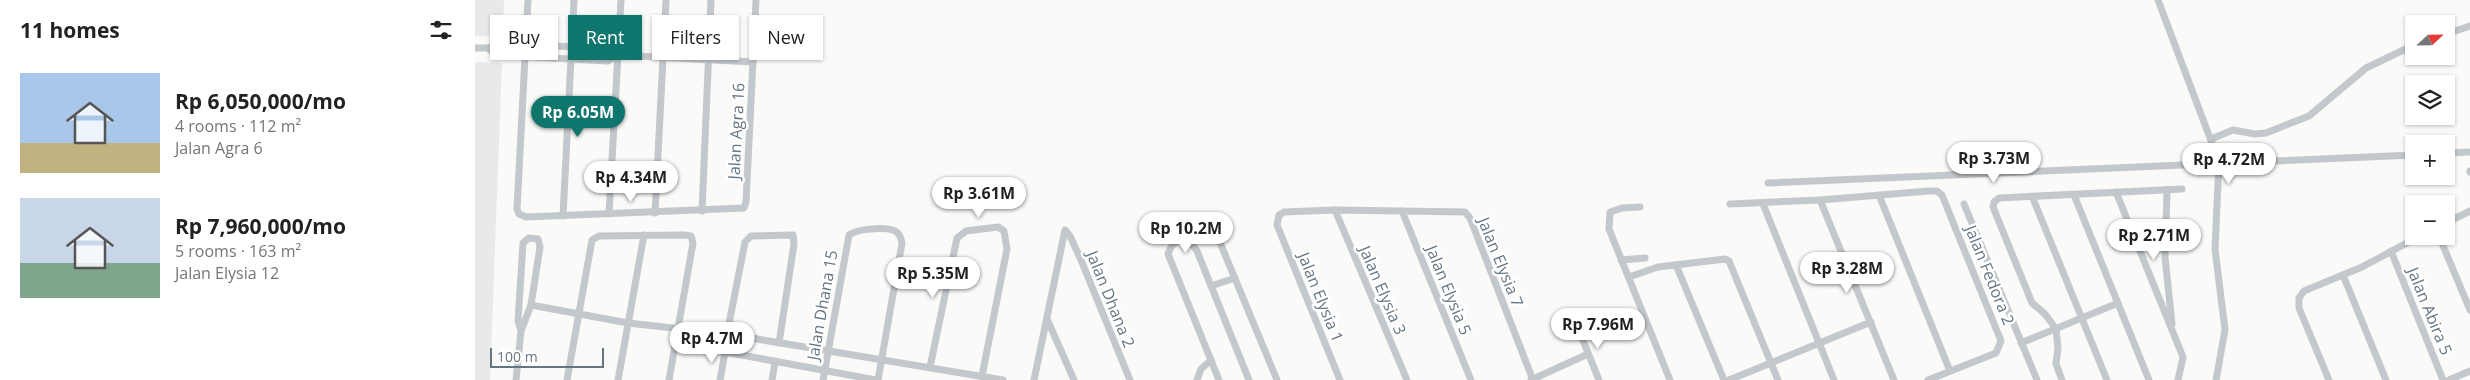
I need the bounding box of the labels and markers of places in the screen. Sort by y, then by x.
pin: Rp 6.05M [526,96,630,138]
pin: Rp 3.73M [1942,142,2046,184]
pin: Rp 4.72M [2177,142,2281,185]
pin: Rp 4.34M [579,160,683,203]
pin: Rp 3.61M [927,176,1031,219]
pin: Rp 10.2M [1134,212,1238,254]
pin: Rp 2.71M [2102,218,2206,261]
pin: Rp 3.28M [1795,252,1899,294]
pin: Rp 5.35M [881,256,985,299]
pin: Rp 7.96M [1546,308,1650,350]
pin: Rp 4.7M [666,322,758,364]

